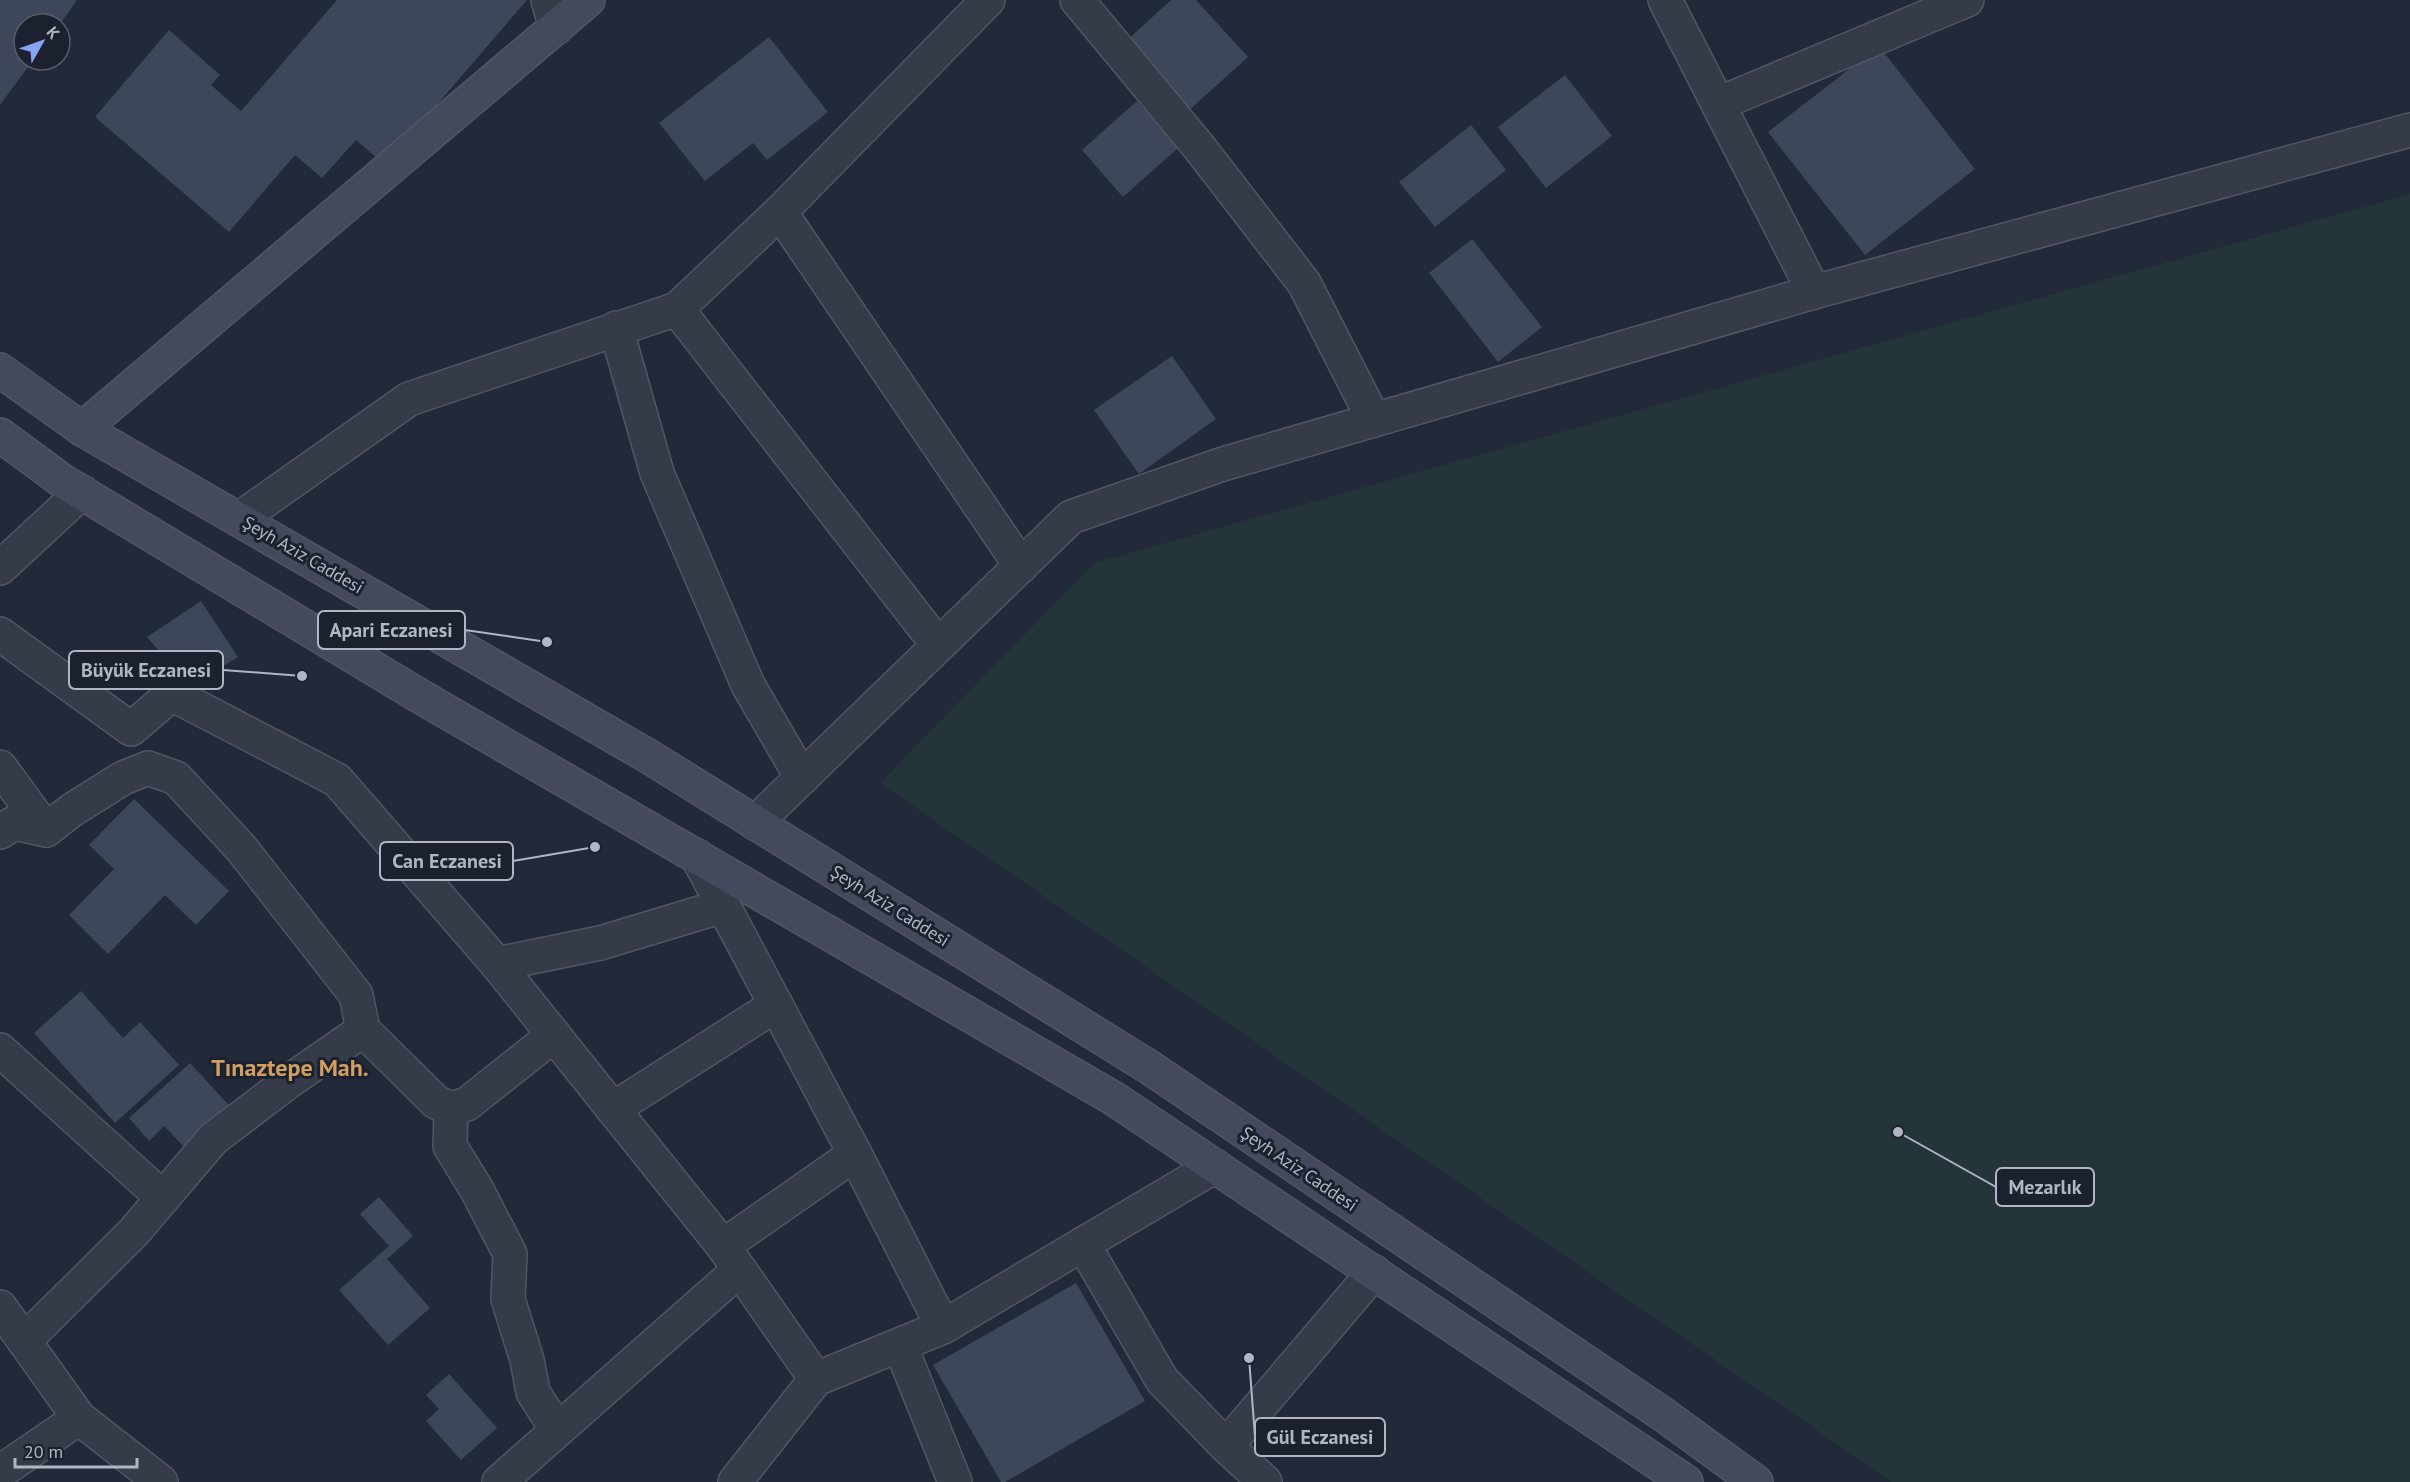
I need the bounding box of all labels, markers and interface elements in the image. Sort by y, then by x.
north arrow [12,12,72,72]
text: K [43,22,64,43]
street label: Şeyh Aziz Caddesi [239,511,368,599]
callout: Apari Eczanesi [318,611,465,649]
text: Apari Eczanesi [329,617,453,643]
callout: Büyük Eczanesi [69,651,223,689]
text: Büyük Eczanesi [81,657,211,683]
callout: Can Eczanesi [380,842,513,880]
text: Can Eczanesi [392,848,502,874]
street label: Şeyh Aziz Caddesi [827,860,954,951]
district label: Tınaztepe Mah. [211,1052,369,1083]
street label: Şeyh Aziz Caddesi [1237,1121,1362,1216]
callout: Mezarlık [1996,1168,2094,1206]
text: Mezarlık [2008,1174,2082,1200]
callout: Gül Eczanesi [1255,1418,1385,1456]
text: Gül Eczanesi [1267,1424,1373,1450]
scale bar [15,1431,136,1469]
text: 20 m [24,1440,63,1463]

